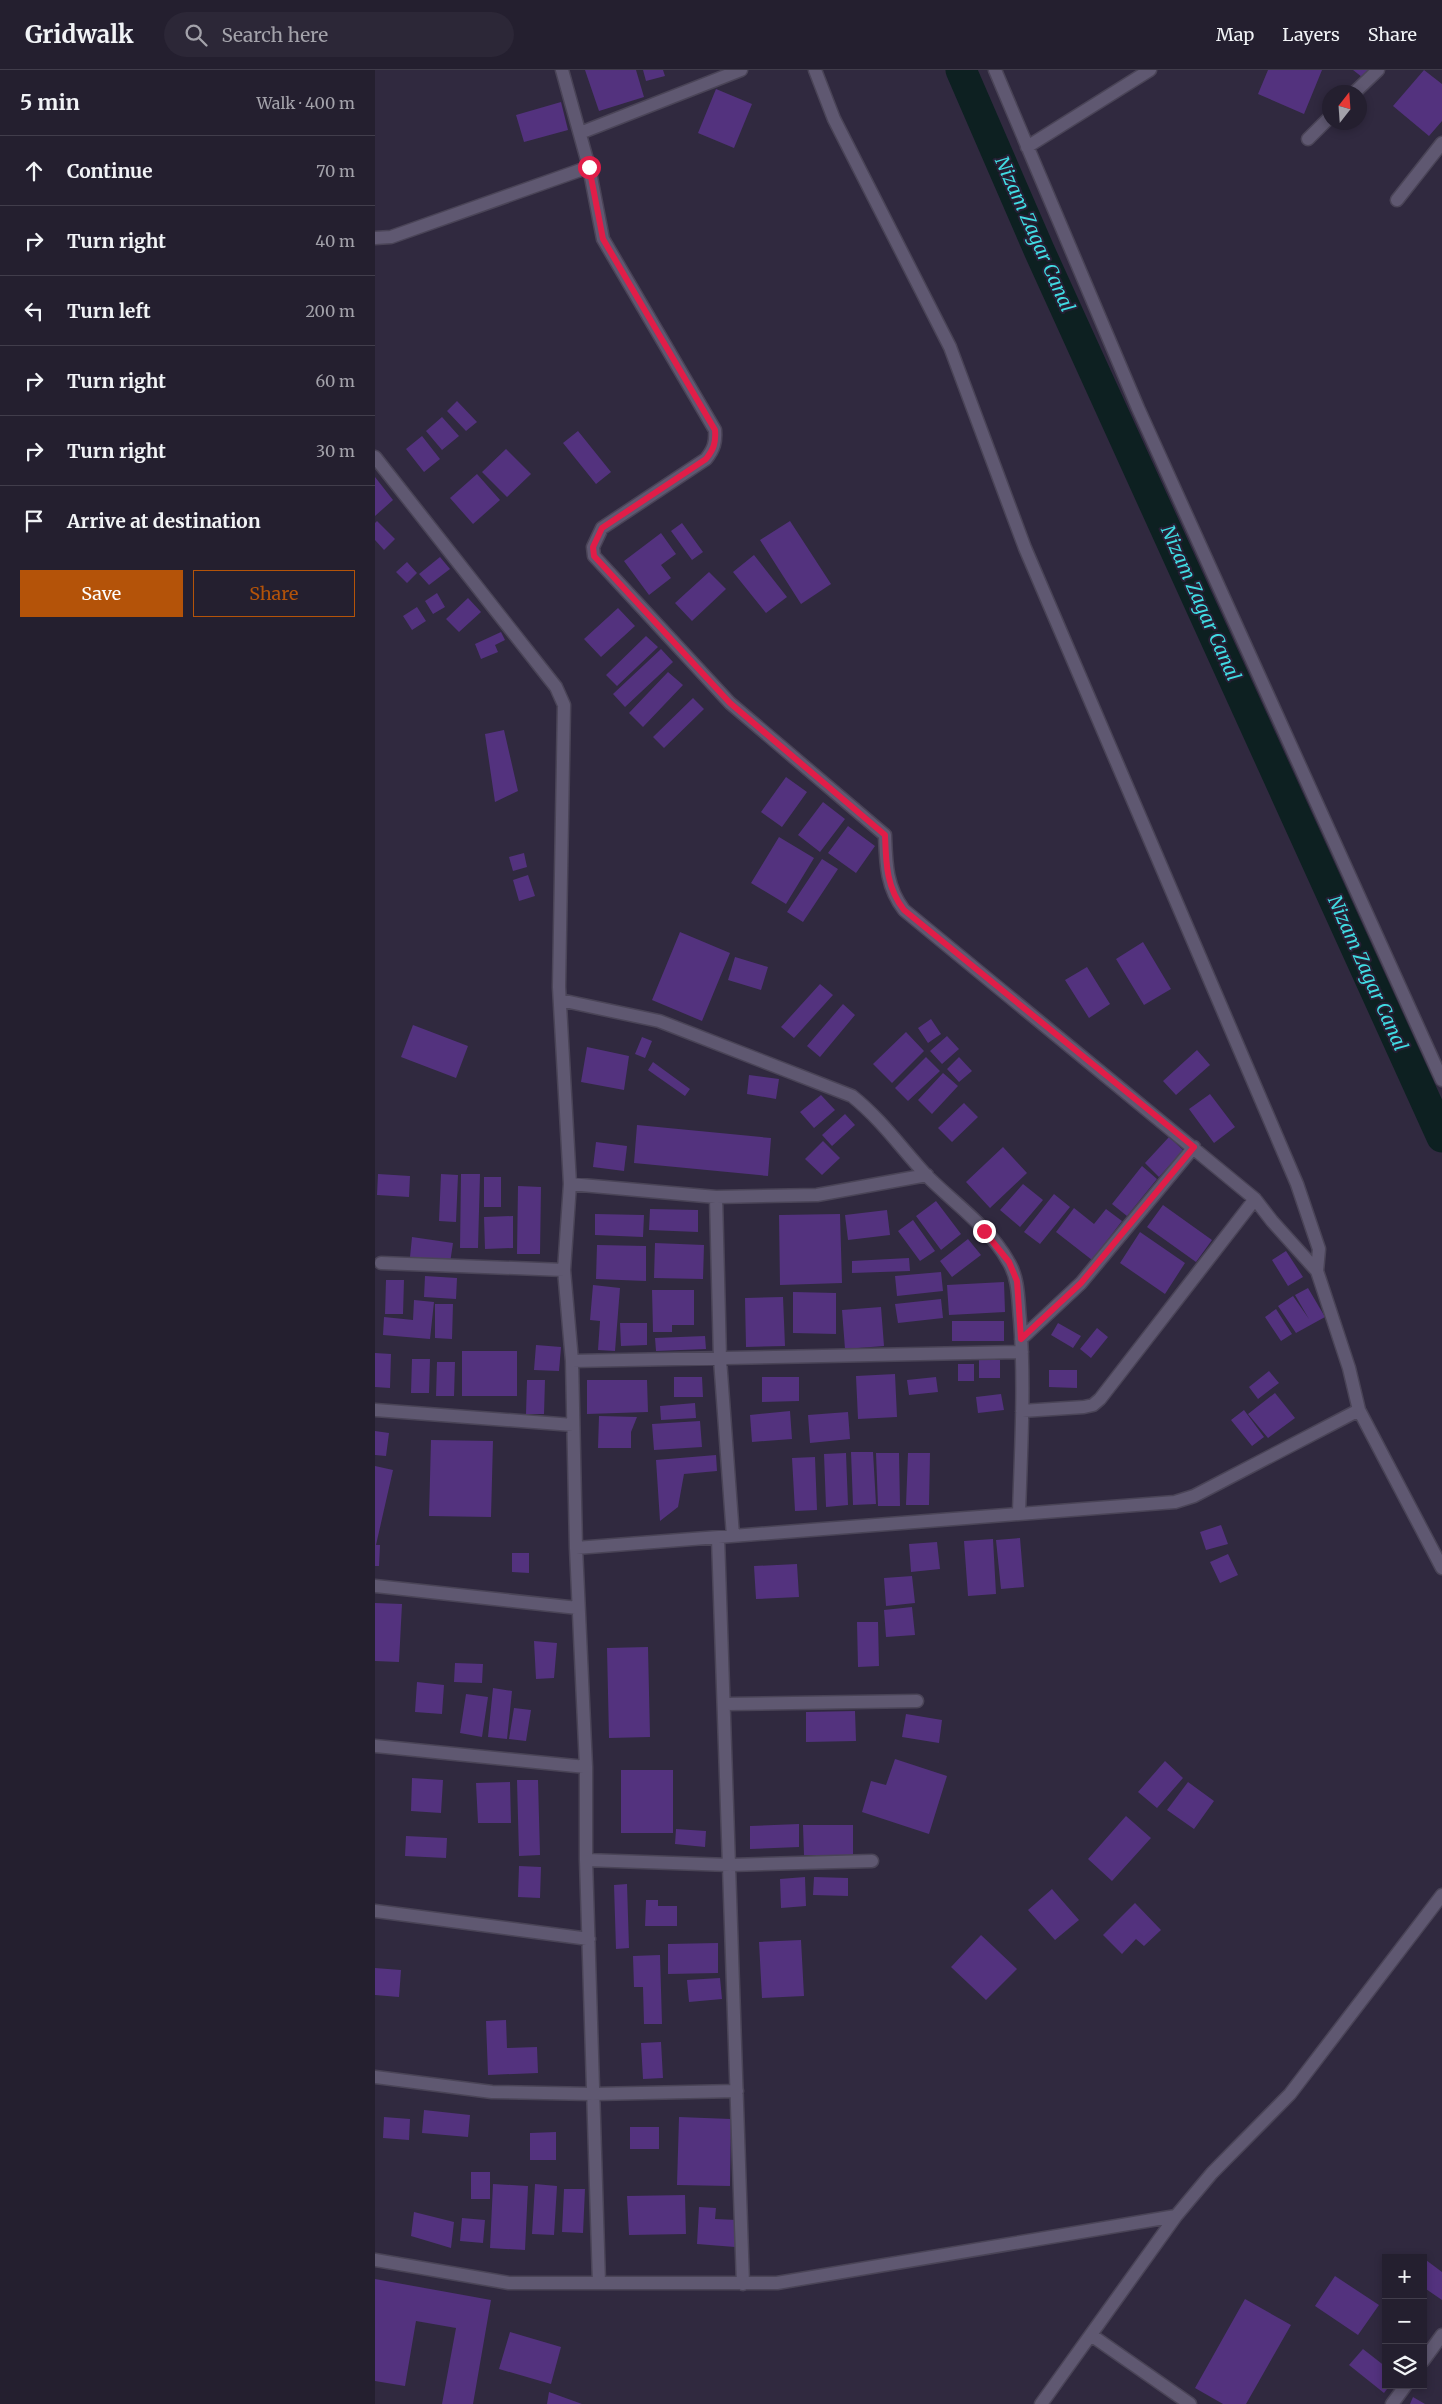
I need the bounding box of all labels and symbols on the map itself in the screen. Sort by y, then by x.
north arrow [1322,85,1367,130]
water label: Nizam Zagar Canal [990,152,1080,316]
route start [578,156,601,179]
water label: Nizam Zagar Canal [1156,521,1246,685]
water label: Nizam Zagar Canal [1323,891,1413,1055]
route end [973,1220,996,1243]

